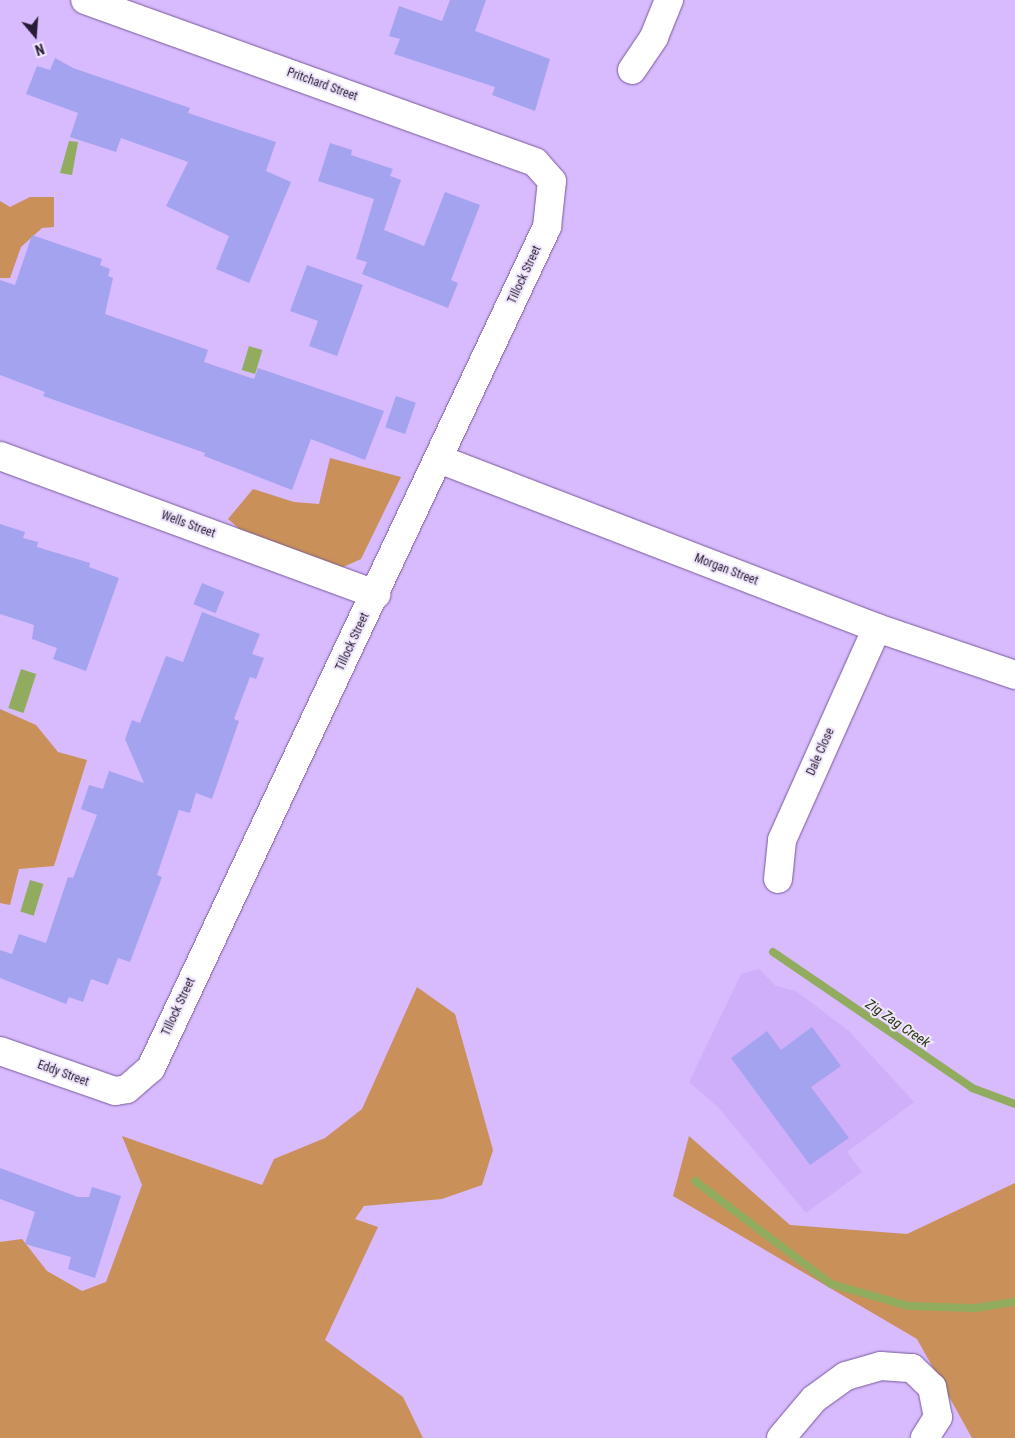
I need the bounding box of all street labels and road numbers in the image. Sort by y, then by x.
street label: Pritchard Street [285,66,359,104]
street label: Tillock Street [505,244,545,306]
street label: Wells Street [159,509,217,541]
street label: Morgan Street [692,551,760,589]
street label: Tillock Street [333,611,373,673]
street label: Dale Close [804,726,838,778]
street label: Tillock Street [159,976,199,1038]
street label: Eddy Street [35,1058,91,1090]

